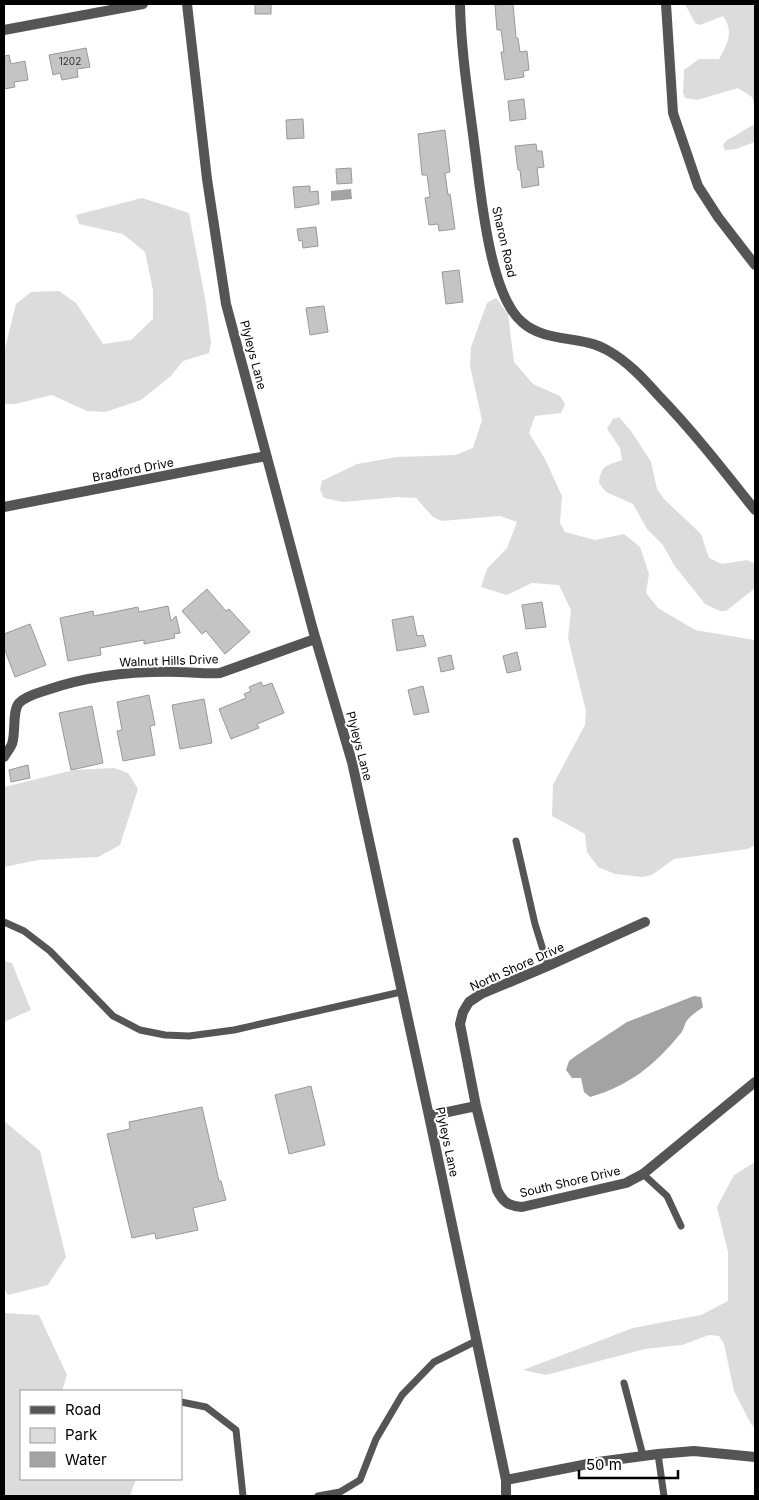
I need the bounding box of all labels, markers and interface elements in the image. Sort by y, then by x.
house number: 1202 [59,55,81,67]
street label: Sharon Road [489,205,520,279]
street label: Plyleys Lane [237,319,270,391]
street label: Bradford Drive [91,454,175,485]
street label: Walnut Hills Drive [119,651,219,670]
street label: Plyleys Lane [343,710,376,782]
street label: North Shore Drive [467,939,566,994]
street label: Plyleys Lane [433,1106,462,1178]
street label: South Shore Drive [518,1163,622,1200]
legend [20,1390,182,1480]
text: Road [65,1400,101,1419]
text: Park [65,1425,98,1444]
scale bar [579,1448,678,1480]
text: Water [65,1450,107,1469]
text: 50 m [586,1455,622,1474]

